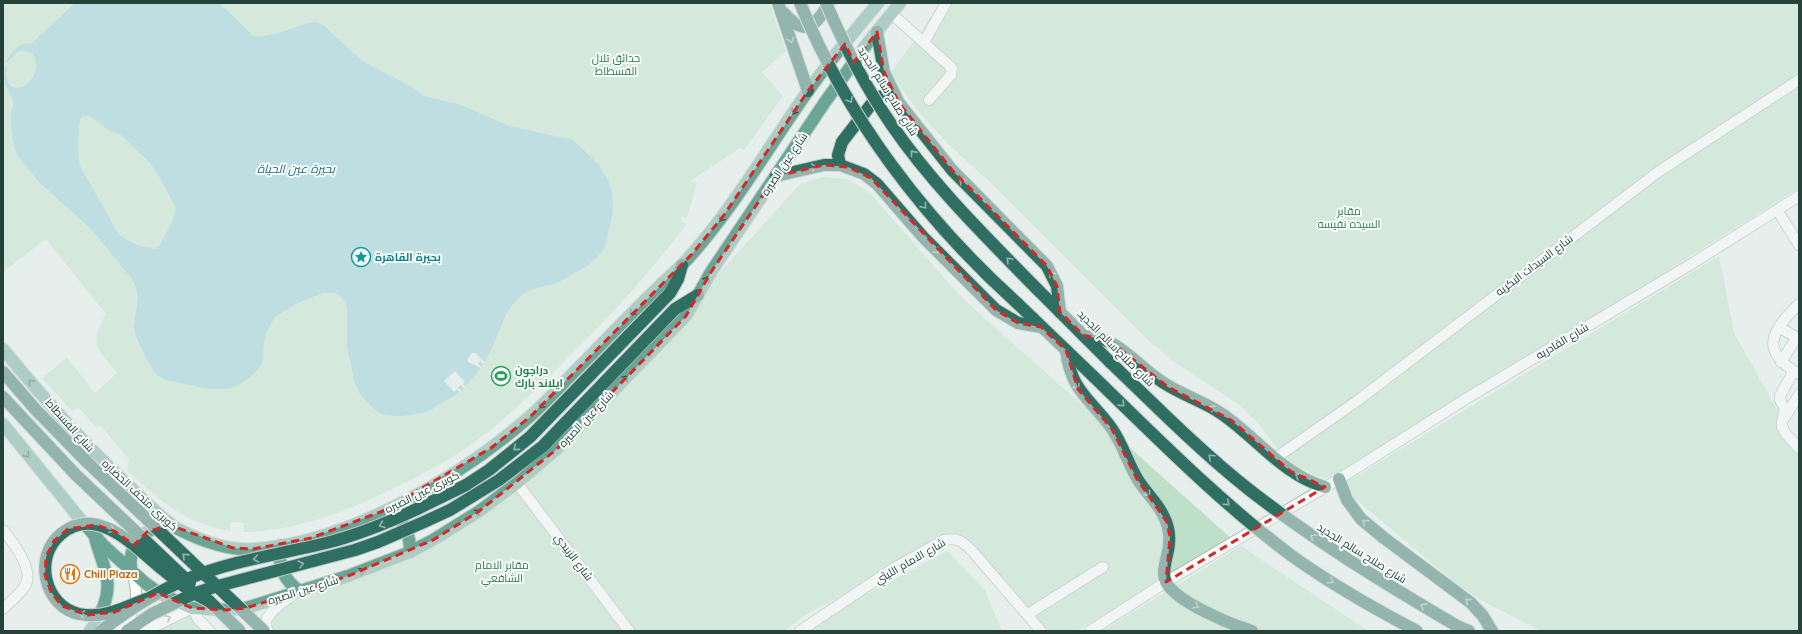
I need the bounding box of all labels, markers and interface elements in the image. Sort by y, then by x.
one-way arrow [787,36,795,43]
street label: شارع صلاح سالم الجديد [854,44,921,139]
park label: حدائق تلال الفسطاط [592,51,640,78]
one-way arrow [845,96,852,103]
one-way arrow [791,108,799,115]
street label: شارع عين الصيره [758,130,811,199]
one-way arrow [910,151,917,158]
water label: بحيرة عين الحياة [257,161,336,176]
one-way arrow [811,163,817,171]
one-way arrow [959,178,967,186]
one-way arrow [919,202,926,209]
park label: مقابر السيده نفيسه [1317,204,1381,231]
one-way arrow [718,215,726,222]
street label: شارع السيدات البكريه [1492,231,1576,300]
place icon: بحيرة القاهرة [350,246,372,268]
one-way arrow [932,246,940,254]
place label: بحيرة القاهرة [375,250,441,264]
one-way arrow [1006,257,1014,265]
one-way arrow [1049,271,1056,278]
one-way arrow [703,275,710,283]
street label: شارع صلاح سالم الجديد [1074,307,1157,390]
one-way arrow [629,308,637,316]
street label: شارع القادريه [1533,320,1591,363]
place label: دراجون ايلاند بارك [515,363,563,390]
sports icon: دراجون ايلاند بارك [490,365,512,387]
one-way arrow [621,375,628,383]
one-way arrow [29,379,36,387]
one-way arrow [1073,383,1080,390]
street label: شارع عين الصيره [556,388,617,451]
street label: شارع الفسطاط [42,396,98,455]
one-way arrow [1117,400,1125,407]
one-way arrow [538,401,546,409]
one-way arrow [1209,406,1216,413]
one-way arrow [514,444,521,451]
one-way arrow [23,450,30,457]
one-way arrow [1208,455,1215,462]
street label: كوبرى متحف الحضاره [99,456,181,534]
street label: كوبرى عين الصيره [382,468,462,516]
one-way arrow [1295,473,1303,480]
one-way arrow [1144,490,1151,497]
one-way arrow [1222,498,1230,506]
one-way arrow [473,510,480,517]
one-way arrow [1362,519,1369,526]
street label: شارع صلاح سالم الجديد [1314,520,1409,587]
one-way arrow [378,521,385,529]
one-way arrow [107,526,115,533]
street label: شارع الزبيدي [550,531,596,585]
one-way arrow [1310,534,1317,542]
street label: شارع الامام الليثي [872,535,949,589]
one-way arrow [182,553,190,561]
one-way arrow [253,554,259,562]
park label: مقابر الامام الشافعي [475,558,529,587]
one-way arrow [298,561,304,569]
restaurant icon: Chill Plaza [59,563,81,585]
place label: Chill Plaza [84,567,138,581]
one-way arrow [359,567,366,575]
street label: شارع عين الصيره [266,573,340,608]
one-way arrow [1327,576,1334,584]
one-way arrow [1465,598,1472,605]
one-way arrow [1192,602,1199,609]
one-way arrow [1420,603,1427,610]
one-way arrow [79,610,85,619]
one-way arrow [164,615,172,623]

